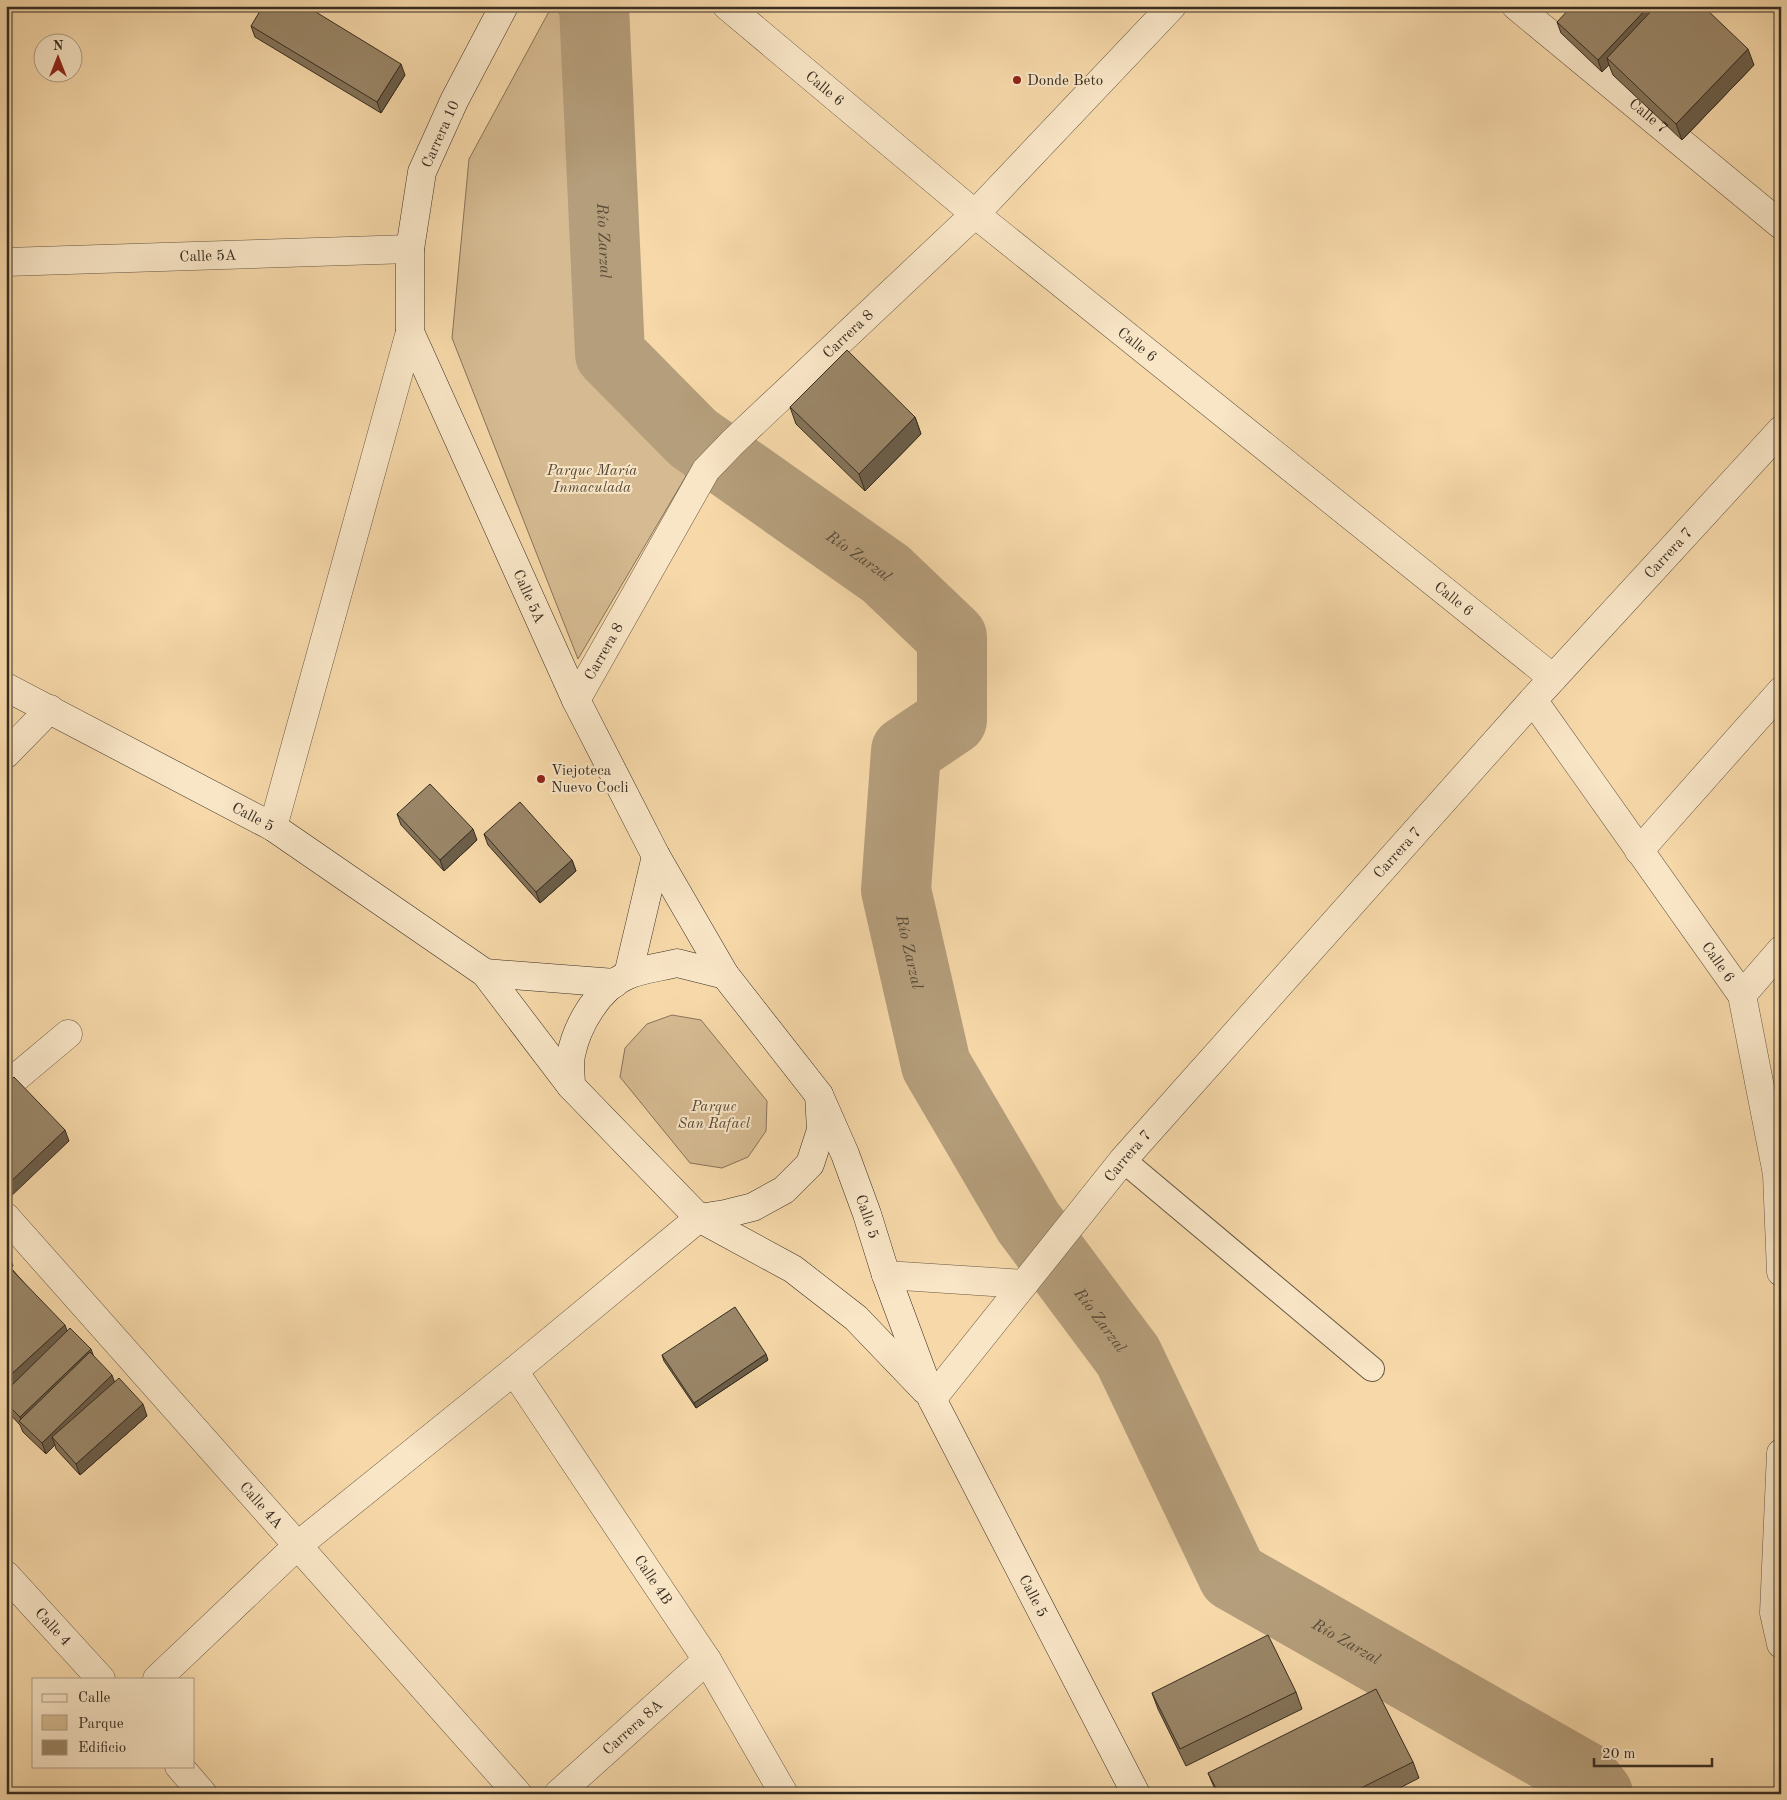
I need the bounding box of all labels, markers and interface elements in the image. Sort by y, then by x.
north arrow [32,32,82,82]
text: N [53,39,64,53]
street label: Calle 6 [802,69,846,110]
marker: Donde Beto [1011,74,1023,86]
place label: Donde Beto [1027,74,1103,89]
street label: Calle 7 [1625,96,1670,137]
street label: Carrera 10 [420,99,463,170]
water label: Río Zarzal [593,202,613,279]
street label: Calle 5A [179,249,237,265]
street label: Carrera 8 [821,308,877,362]
street label: Calle 6 [1114,326,1159,366]
park label: Parque María Inmaculada [546,464,637,496]
street label: Carrera 7 [1642,525,1696,582]
water label: Río Zarzal [822,528,894,585]
street label: Calle 5A [509,568,547,626]
street label: Calle 6 [1431,580,1476,620]
street label: Carrera 8 [583,621,627,683]
place label: Viejoteca Nuevo Cocli [551,764,628,796]
marker: Viejoteca Nuevo Cocli [535,773,547,785]
street label: Calle 5 [229,801,276,835]
street label: Carrera 7 [1372,825,1425,882]
water label: Río Zarzal [892,913,924,991]
street label: Calle 6 [1698,940,1737,986]
park label: Parque San Rafael [678,1100,751,1132]
street label: Carrera 7 [1102,1128,1155,1186]
street label: Calle 5 [852,1193,880,1241]
water label: Río Zarzal [1070,1285,1128,1356]
street label: Calle 4A [236,1480,285,1533]
street label: Calle 4B [630,1553,674,1608]
street label: Calle 5 [1015,1573,1049,1620]
street label: Calle 4 [31,1606,73,1650]
water label: Río Zarzal [1308,1616,1383,1668]
legend [32,1678,195,1768]
text: Calle [78,1691,111,1706]
street label: Carrera 8A [601,1697,667,1759]
text: Parque [78,1717,124,1732]
scale bar [1594,1735,1712,1767]
text: Edificio [78,1741,126,1756]
text: 20 m [1602,1747,1636,1762]

